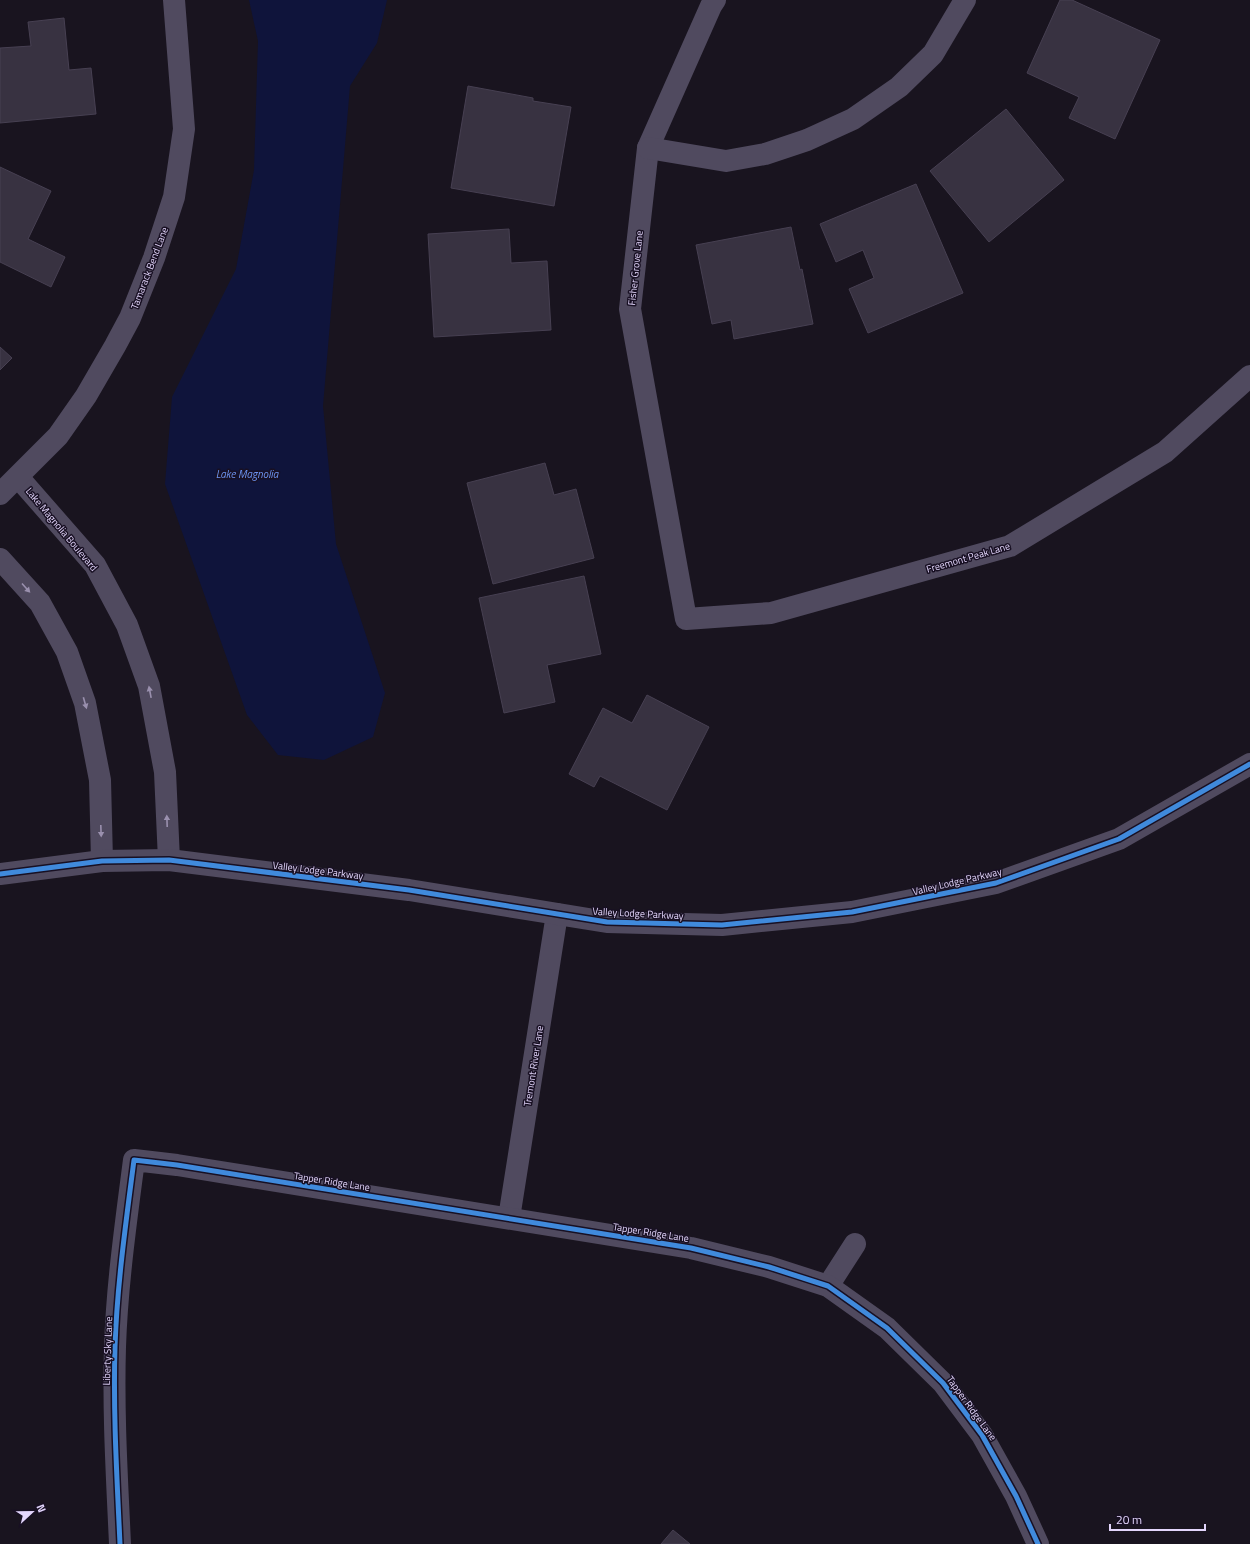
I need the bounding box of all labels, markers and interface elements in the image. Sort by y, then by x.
street label: Tamarack Bend Lane [127,225,172,311]
street label: Fisher Grove Lane [624,230,647,306]
water label: Lake Magnolia [216,466,279,482]
street label: Lake Magnolia Boulevard [22,484,101,574]
street label: Freemont Peak Lane [925,538,1012,577]
one-way arrow [22,583,31,593]
one-way arrow [147,686,153,698]
one-way arrow [82,696,88,709]
one-way arrow [164,815,171,827]
one-way arrow [98,825,104,838]
street label: Valley Lodge Parkway [272,857,364,884]
street label: Valley Lodge Parkway [911,864,1003,899]
street label: Valley Lodge Parkway [592,904,684,923]
street label: Tremont River Lane [520,1025,547,1107]
street label: Tapper Ridge Lane [293,1168,371,1195]
street label: Tapper Ridge Lane [612,1219,690,1246]
street label: Liberty Sky Lane [99,1316,116,1386]
street label: Tapper Ridge Lane [943,1373,1000,1444]
north arrow [12,1492,52,1532]
text: N [32,1502,50,1515]
scale bar [1110,1506,1205,1532]
text: 20 m [1116,1510,1142,1529]

